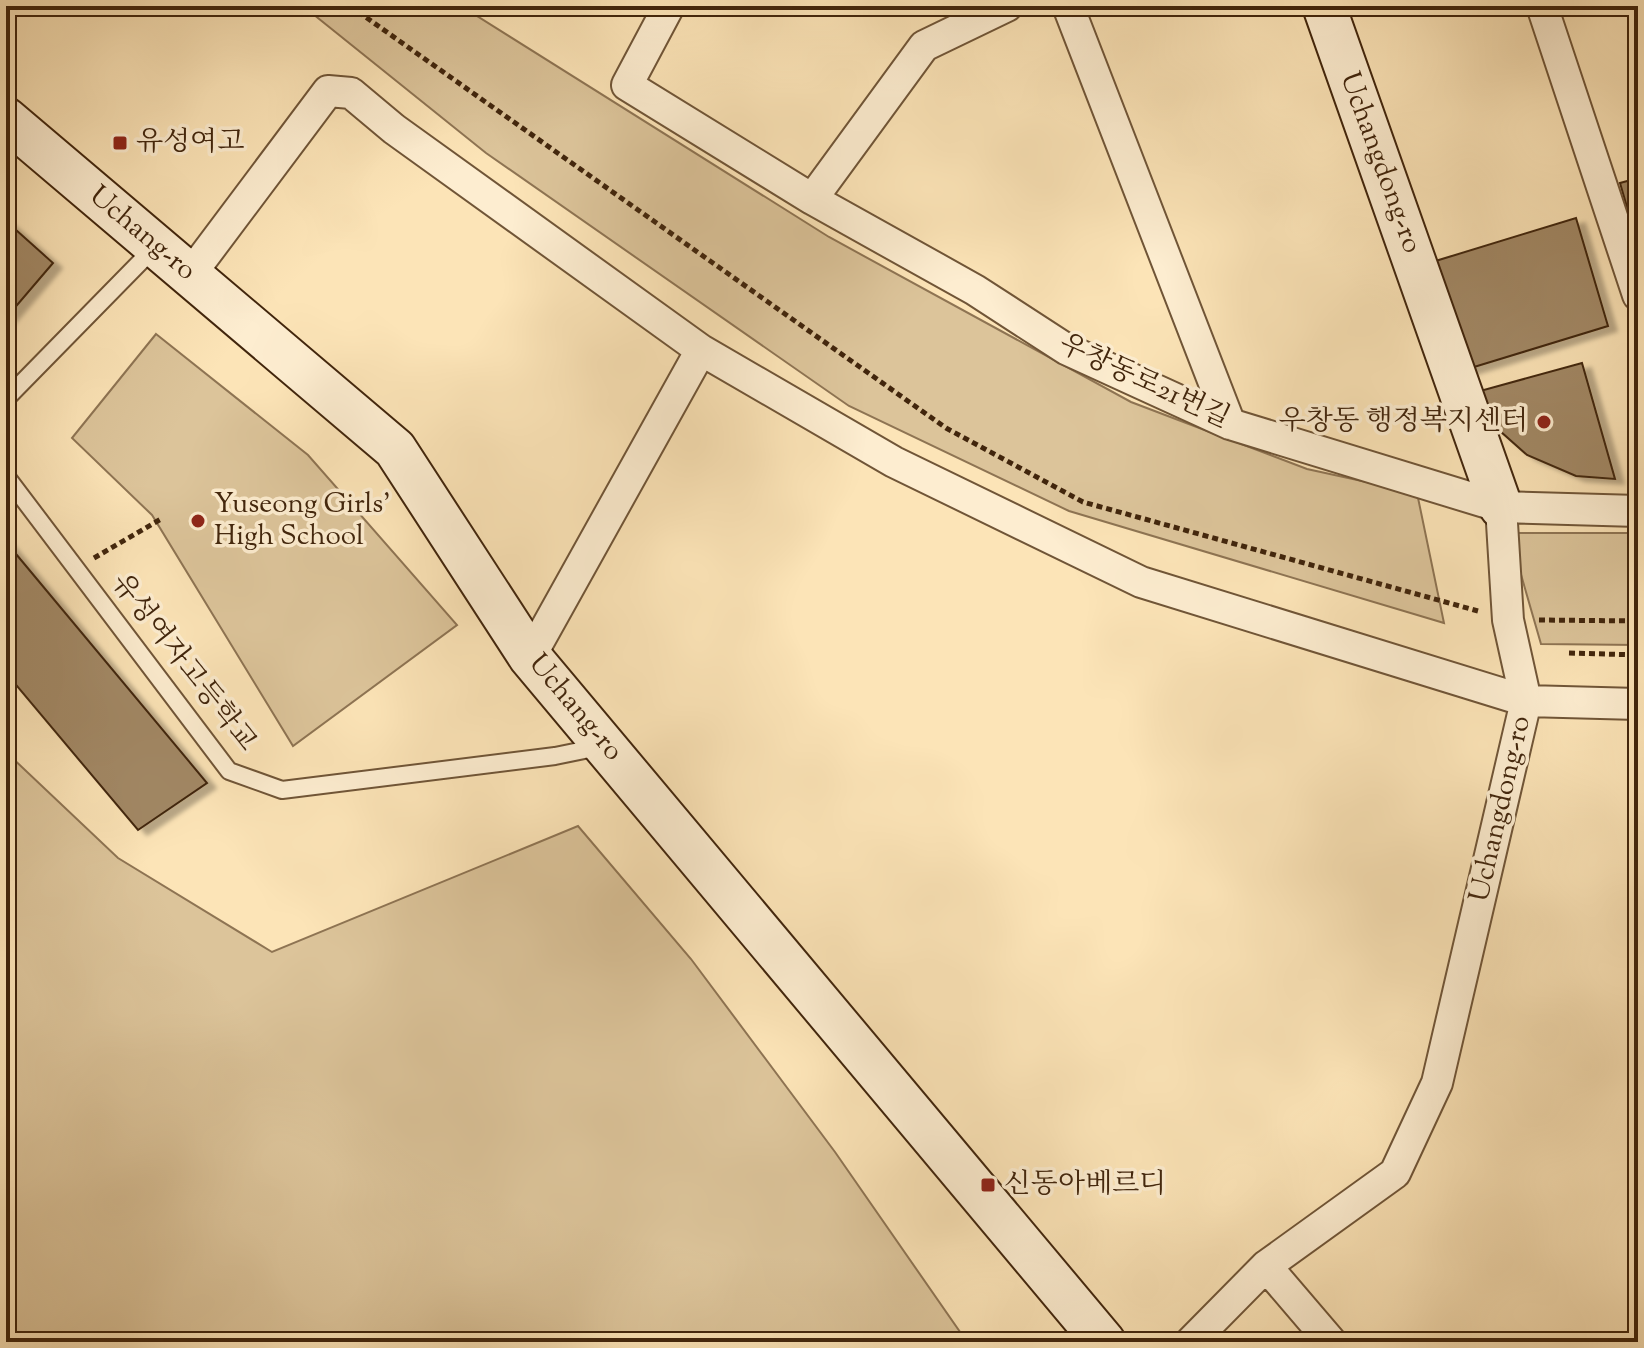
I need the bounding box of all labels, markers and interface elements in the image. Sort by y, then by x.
street label: Uchangdong-ro [1329,67,1431,259]
place label: 유성여고 [136,123,244,163]
marker: 유성여고 [111,134,129,152]
street label: Uchang-ro [80,177,204,291]
street label: 우창동로21번길 [1052,325,1236,439]
place label: 우창동 행정복지센터 [1279,402,1528,442]
marker: 우창동 행정복지센터 [1535,413,1553,431]
place label: Yuseong Girls' High School [214,485,391,557]
marker: Yuseong Girls' High School [189,512,207,530]
street label: 유성여자고등학교 [101,565,265,761]
street label: Uchang-ro [518,646,632,770]
street label: Uchangdong-ro [1460,712,1542,906]
place label: 신동아베르디 [1004,1165,1166,1205]
marker: 신동아베르디 [979,1176,997,1194]

